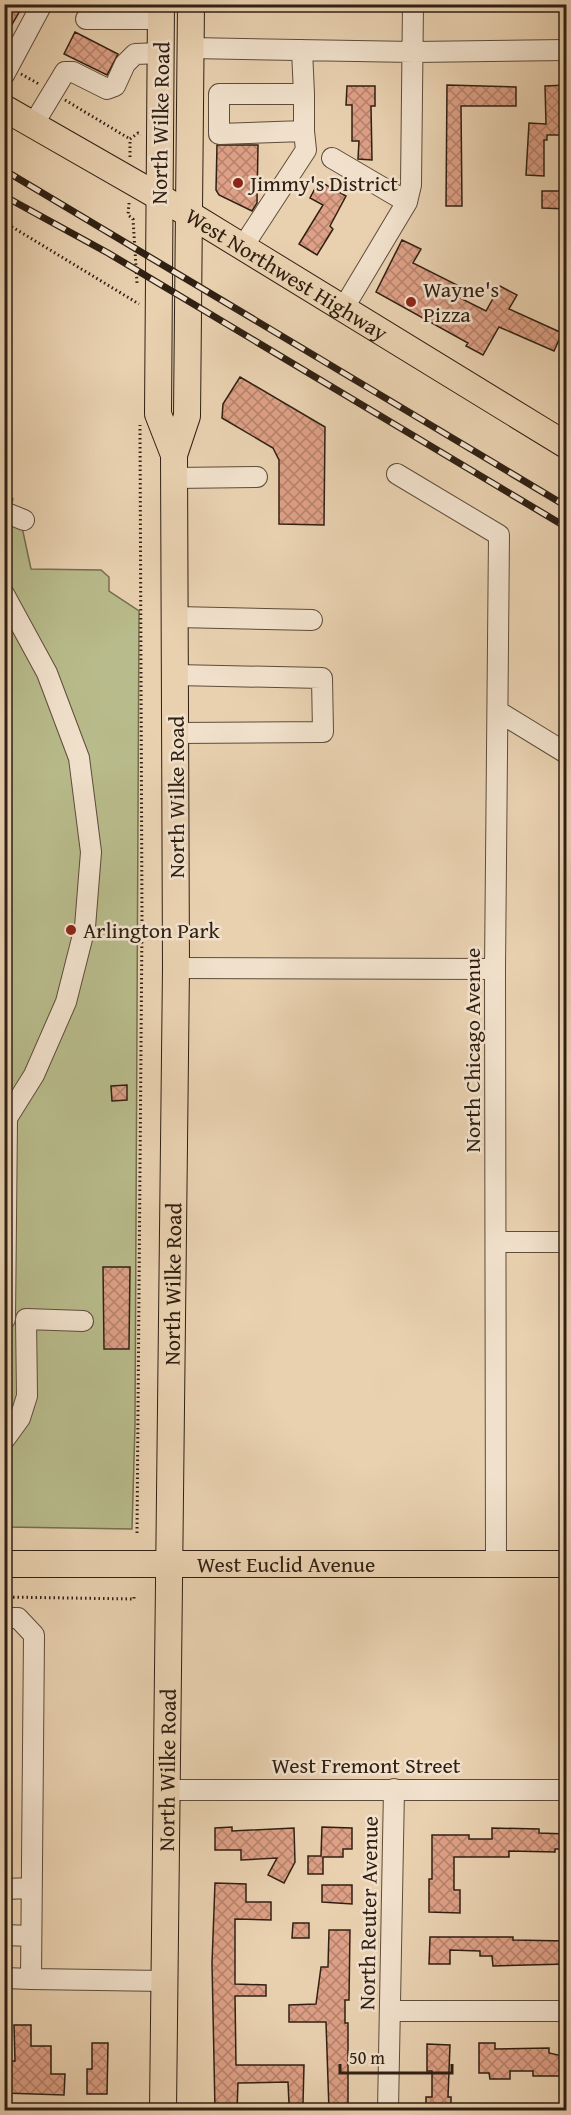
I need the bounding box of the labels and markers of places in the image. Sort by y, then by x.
place label: Jimmy's District [247,167,398,199]
marker: Jimmy's District [231,176,245,190]
place label: Wayne's Pizza [423,273,499,330]
marker: Wayne's Pizza [404,295,418,309]
place label: Arlington Park [83,914,221,946]
marker: Arlington Park [64,923,78,937]

